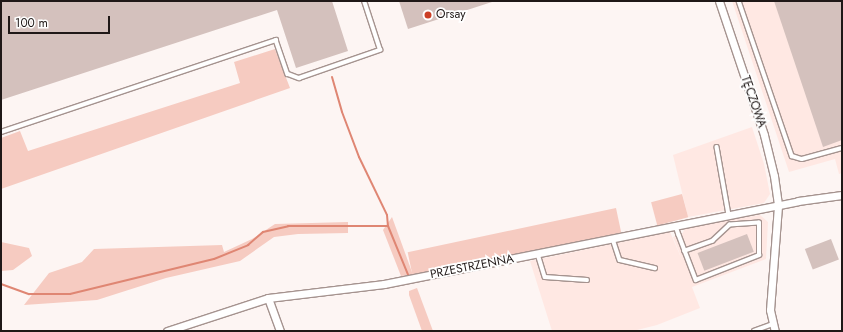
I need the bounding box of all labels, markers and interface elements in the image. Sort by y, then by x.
scale bar [10,8,112,34]
place label: Orsay [436,8,465,22]
marker: Orsay [423,10,433,20]
text: 100 m [15,14,48,32]
street label: TĘCZOWA [737,74,769,130]
street label: PRZESTRZENNA [429,252,515,282]

